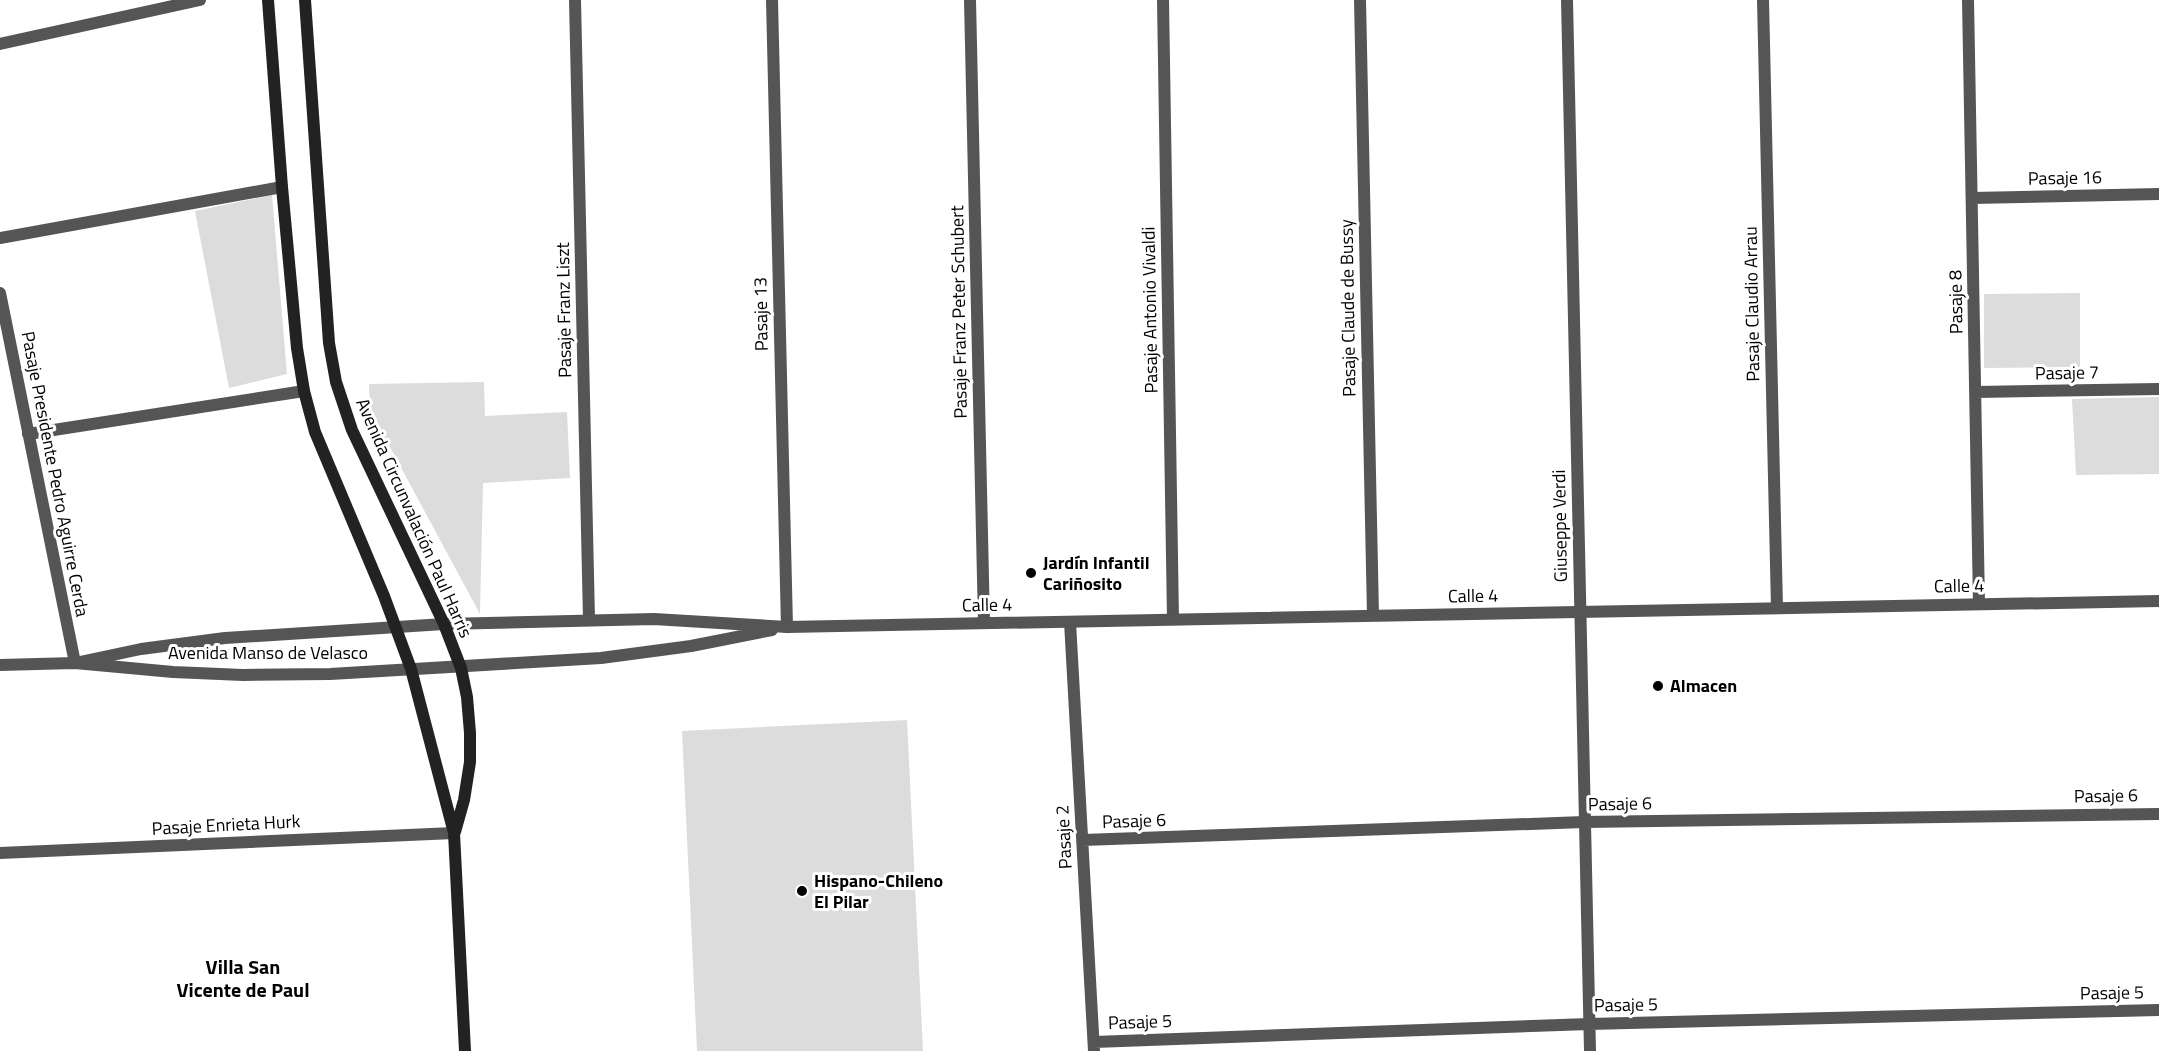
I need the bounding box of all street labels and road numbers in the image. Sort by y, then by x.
street label: Pasaje 16 [2028,163,2102,192]
street label: Pasaje Franz Peter Schubert [943,204,974,419]
street label: Pasaje Claude de Bussy [1332,219,1363,397]
street label: Pasaje Antonio Vivaldi [1135,226,1164,394]
street label: Pasaje Claudio Arrau [1737,226,1766,382]
street label: Pasaje Franz Liszt [549,241,578,378]
street label: Pasaje 8 [1941,270,1970,334]
street label: Pasaje 13 [746,277,775,351]
street label: Pasaje Presidente Pedro Aguirre Cerda [15,329,96,619]
street label: Pasaje 7 [2035,358,2099,387]
street label: Avenida Circunvalación Paul Harris [349,394,480,642]
street label: Giuseppe Verdi [1545,470,1574,583]
street label: Calle 4 [1934,572,1984,599]
street label: Calle 4 [1448,582,1498,609]
street label: Calle 4 [962,591,1012,618]
street label: Avenida Manso de Velasco [168,639,368,666]
street label: Pasaje 6 [2074,781,2138,810]
street label: Pasaje 6 [1588,789,1652,818]
street label: Pasaje 2 [1048,804,1079,870]
street label: Pasaje 6 [1101,806,1166,835]
street label: Pasaje Enrieta Hurk [151,807,301,842]
street label: Pasaje 5 [2080,978,2144,1007]
street label: Pasaje 5 [1594,990,1658,1019]
street label: Pasaje 5 [1107,1007,1172,1036]

